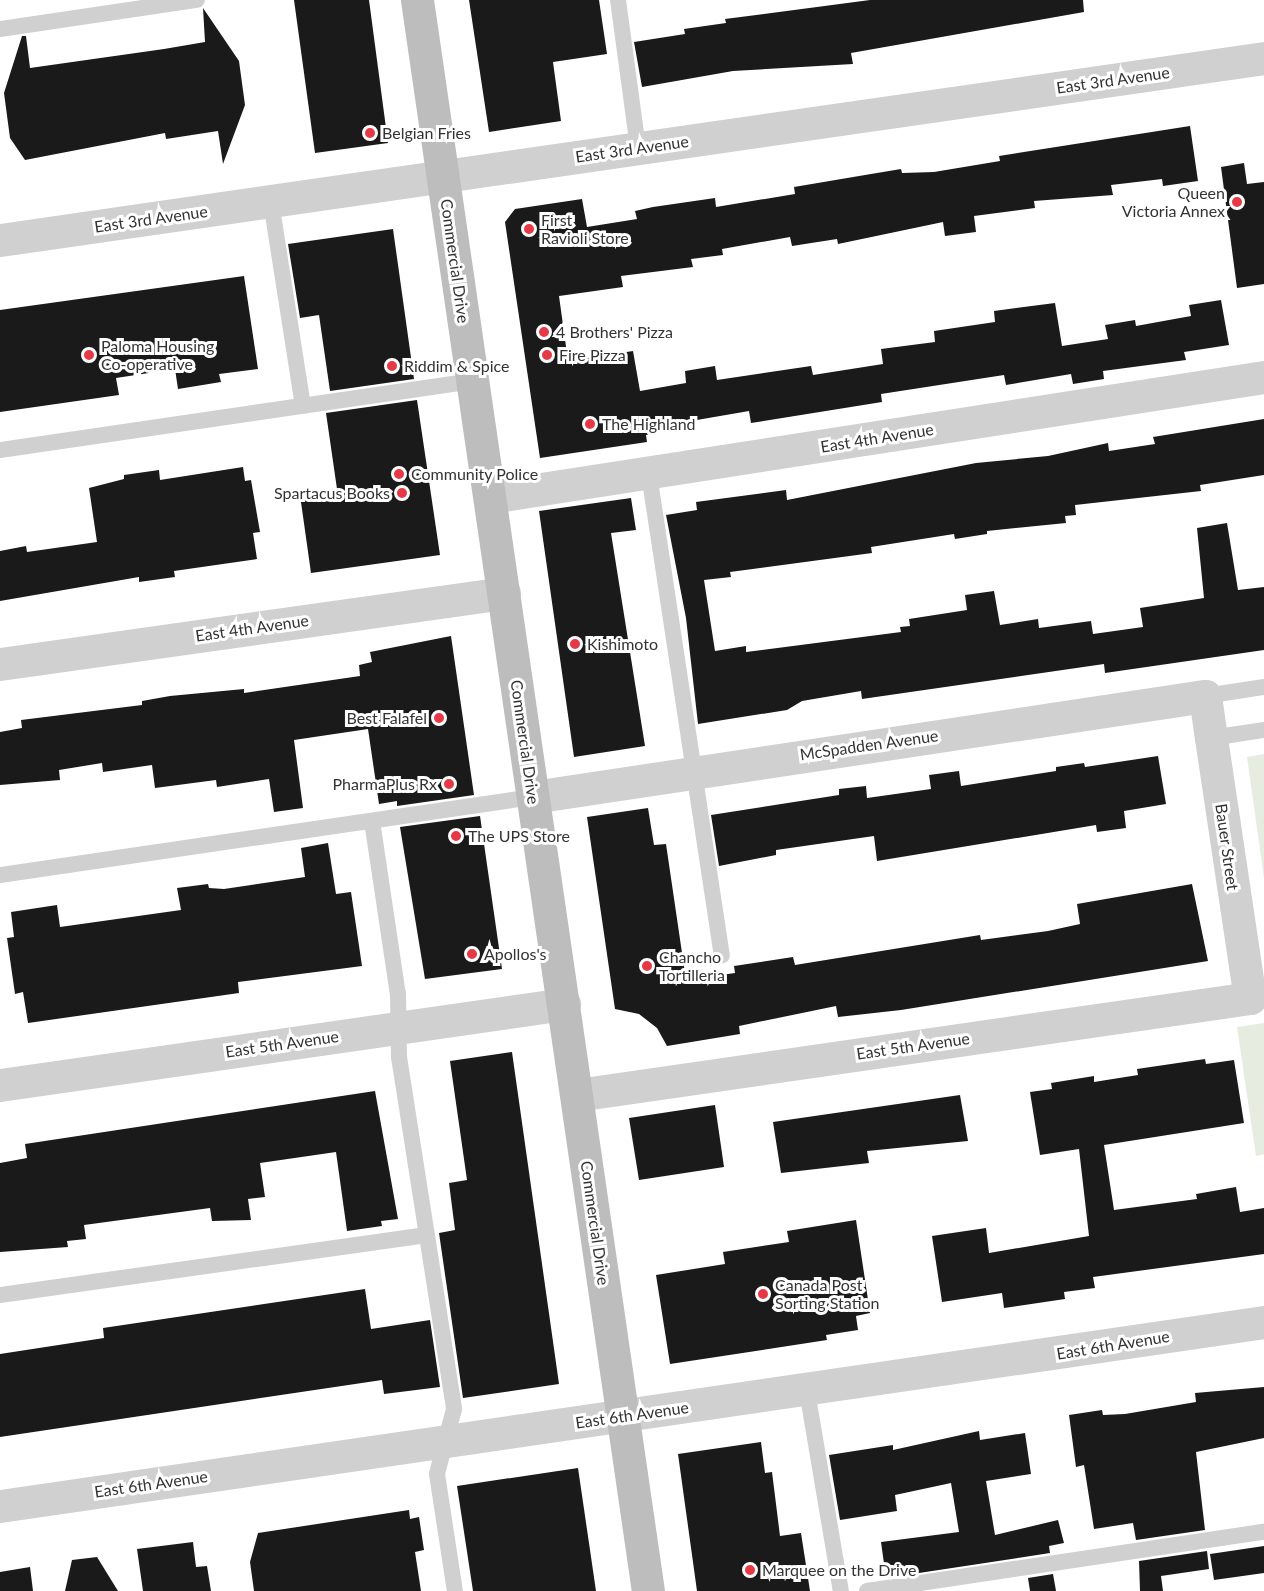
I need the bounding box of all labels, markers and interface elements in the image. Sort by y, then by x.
street label: East 3rd Avenue [1055,63,1171,97]
place label: Belgian Fries [382,123,471,143]
marker: Belgian Fries [363,126,377,140]
street label: East 3rd Avenue [574,132,690,166]
place label: Queen Victoria Annex [1121,183,1225,221]
marker: Queen Victoria Annex [1230,195,1244,209]
street label: Commercial Drive [437,198,473,324]
street label: East 3rd Avenue [93,202,209,236]
place label: First Ravioli Store [541,210,629,248]
marker: First Ravioli Store [522,222,536,236]
place label: 4 Brothers' Pizza [556,322,673,342]
marker: 4 Brothers' Pizza [537,325,551,339]
place label: Paloma Housing Co-operative [101,336,214,374]
place label: Fire Pizza [559,345,626,365]
marker: Paloma Housing Co-operative [82,348,96,362]
marker: Fire Pizza [540,348,554,362]
place label: Riddim & Spice [404,356,510,376]
marker: Riddim & Spice [385,359,399,373]
place label: The Highland [602,414,696,434]
marker: The Highland [583,417,597,431]
street label: East 4th Avenue [819,420,935,456]
place label: Community Police [411,464,539,484]
marker: Community Police [392,467,406,481]
place label: Spartacus Books [274,483,390,503]
marker: Spartacus Books [395,486,409,500]
street label: East 4th Avenue [194,611,310,645]
place label: Kishimoto [587,634,658,654]
marker: Kishimoto [568,637,582,651]
street label: Commercial Drive [507,679,543,805]
place label: Best Falafel [347,708,427,728]
marker: Best Falafel [432,711,446,725]
street label: McSpadden Avenue [798,726,940,764]
place label: PharmaPlus Rx [333,774,437,794]
marker: PharmaPlus Rx [442,777,456,791]
street label: Bauer Street [1211,802,1243,892]
place label: The UPS Store [468,826,570,846]
marker: The UPS Store [449,829,463,843]
place label: Apollos's [484,944,546,964]
marker: Apollos's [465,947,479,961]
place label: Chancho Tortilleria [659,947,725,985]
marker: Chancho Tortilleria [640,959,654,973]
street label: East 5th Avenue [224,1027,340,1061]
street label: East 5th Avenue [855,1029,971,1063]
street label: Commercial Drive [577,1160,613,1286]
place label: Canada Post Sorting Station [775,1275,879,1313]
marker: Canada Post Sorting Station [756,1287,770,1301]
street label: East 6th Avenue [1055,1327,1171,1363]
street label: East 6th Avenue [574,1398,690,1432]
street label: East 6th Avenue [93,1467,209,1501]
place label: Marquee on the Drive [762,1560,916,1580]
marker: Marquee on the Drive [743,1563,757,1577]

